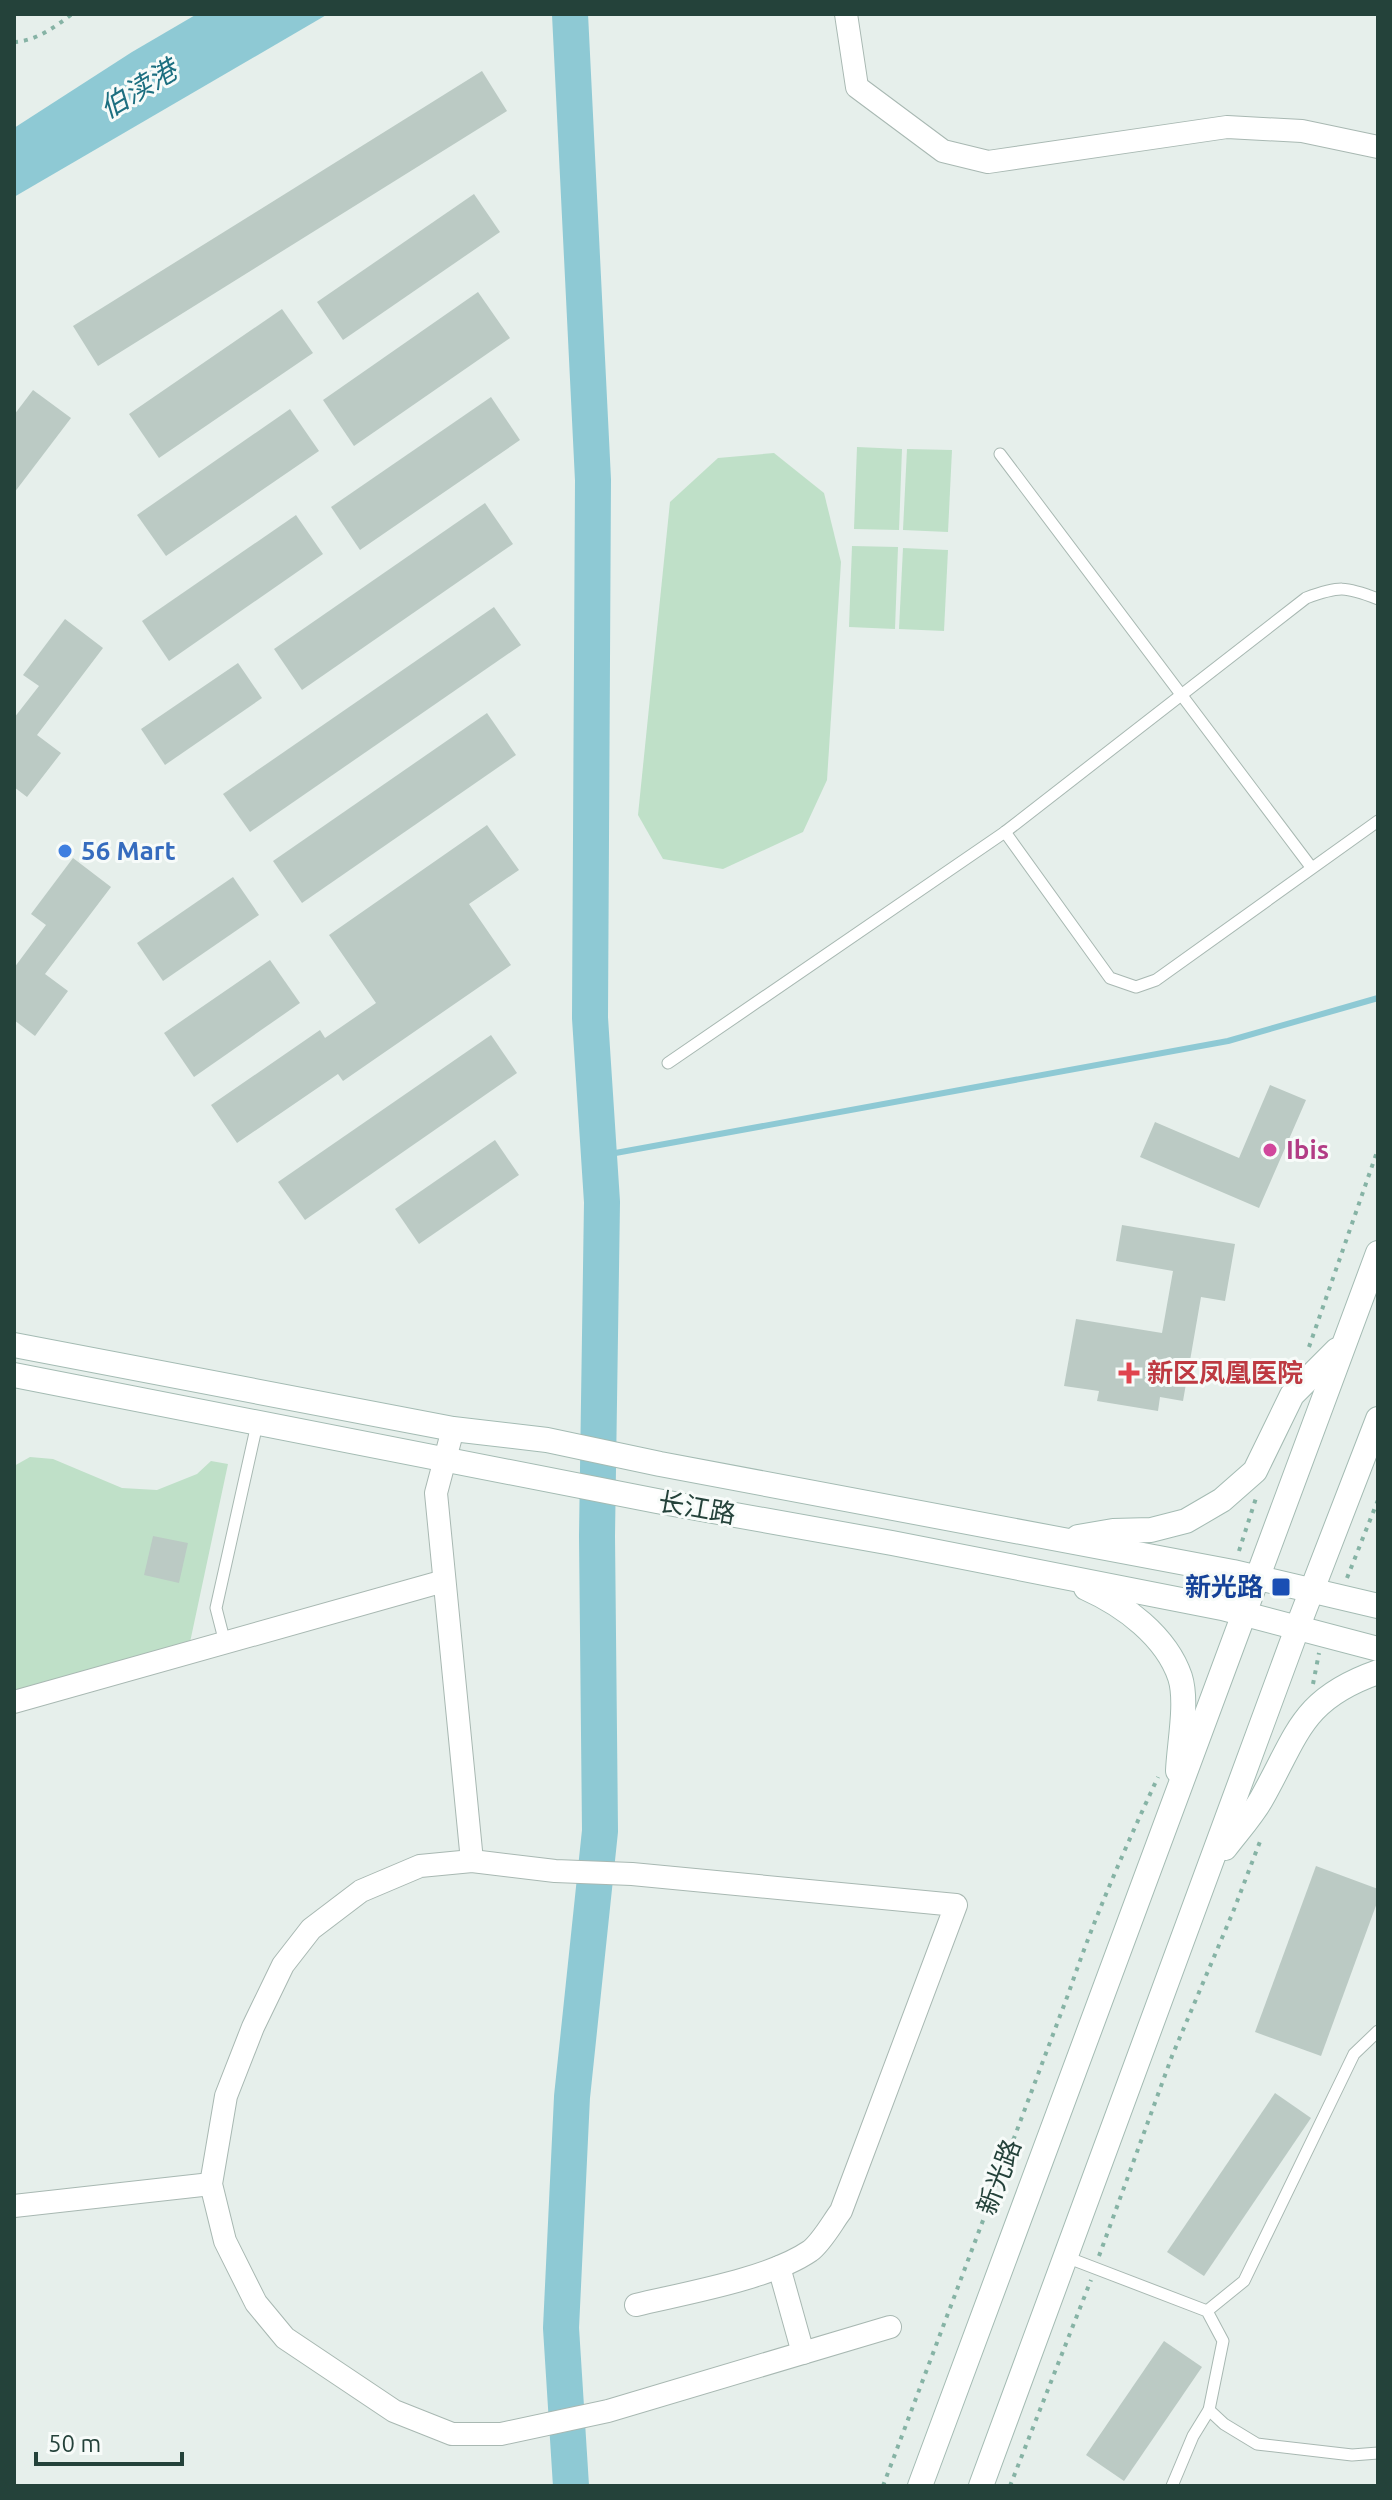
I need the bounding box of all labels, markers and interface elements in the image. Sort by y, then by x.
water label: 伯渎港 [94,52,185,123]
place label: 56 Mart [81,836,176,865]
marker: 56 Mart [56,842,74,860]
place label: Ibis [1286,1135,1329,1164]
marker: Ibis [1261,1141,1279,1159]
place label: 新区凤凰医院 [1147,1358,1303,1387]
marker: 新区凤凰医院 [1118,1362,1140,1384]
street label: 长江路 [656,1486,738,1529]
place label: 新光路 [1185,1572,1263,1601]
marker: 新光路 [1270,1576,1292,1598]
street label: 新光路 [971,2135,1026,2218]
scale bar [36,2416,182,2466]
text: 50 m [48,2430,101,2457]

